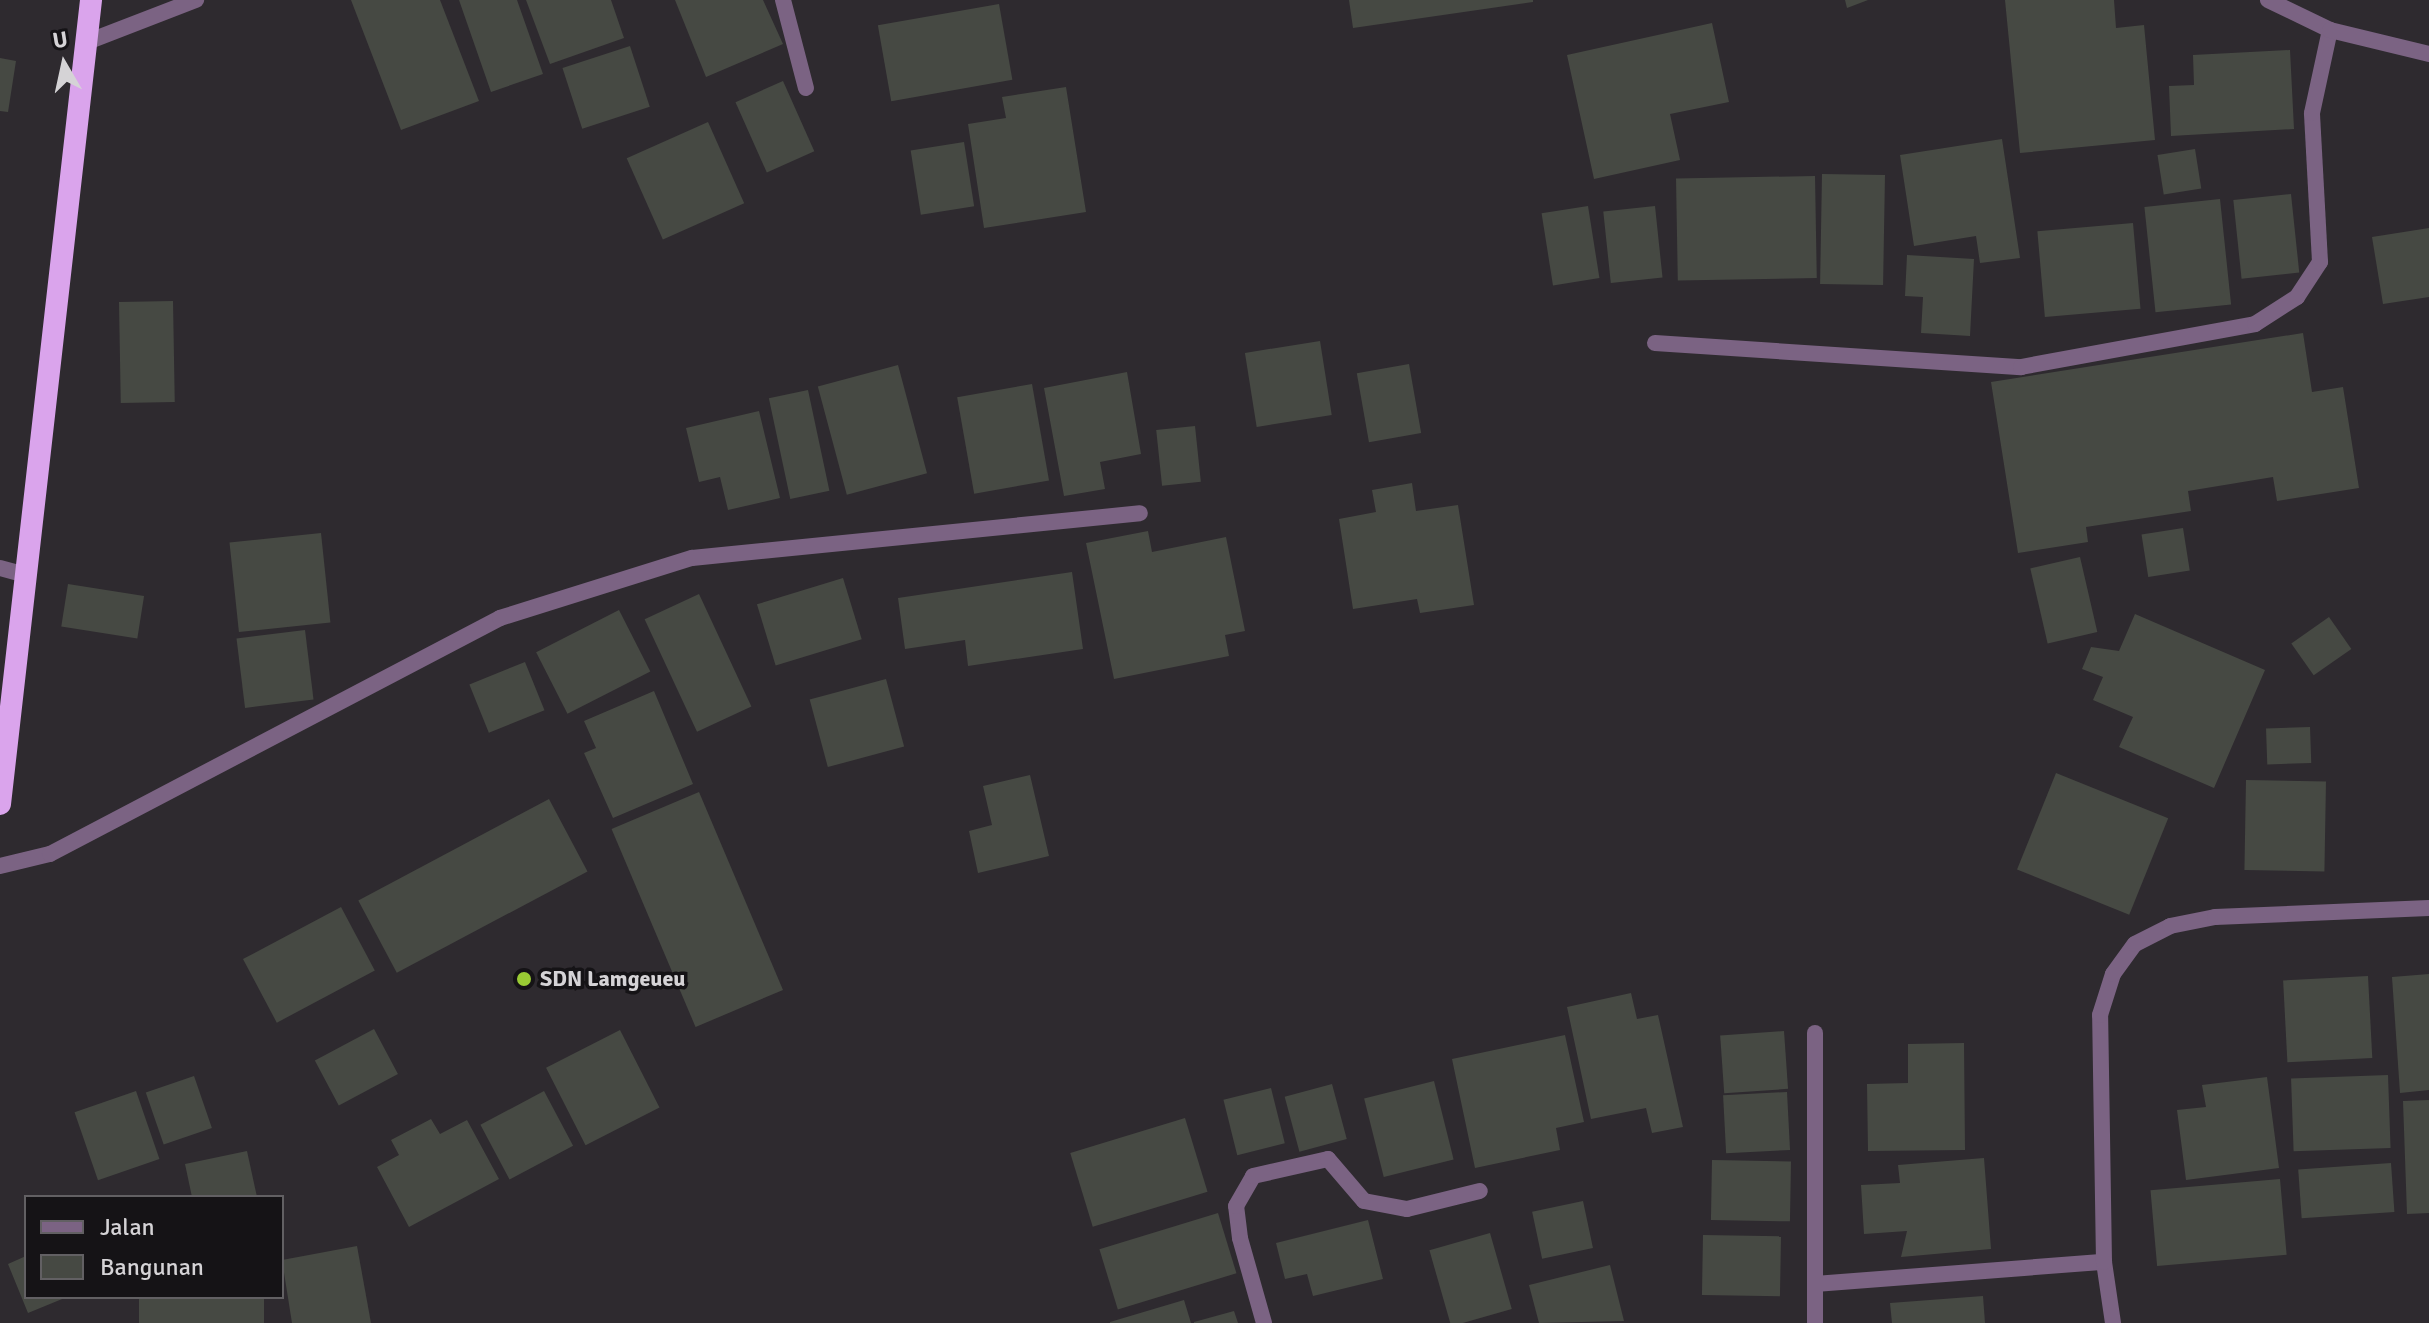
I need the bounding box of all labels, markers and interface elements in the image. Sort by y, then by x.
north arrow [24,24,104,104]
text: U [51,25,70,54]
place label: SDN Lamgeueu [540,966,685,992]
marker: SDN Lamgeueu [515,970,533,988]
legend [24,1195,284,1299]
text: Jalan [100,1212,155,1242]
text: Bangunan [100,1252,204,1282]

